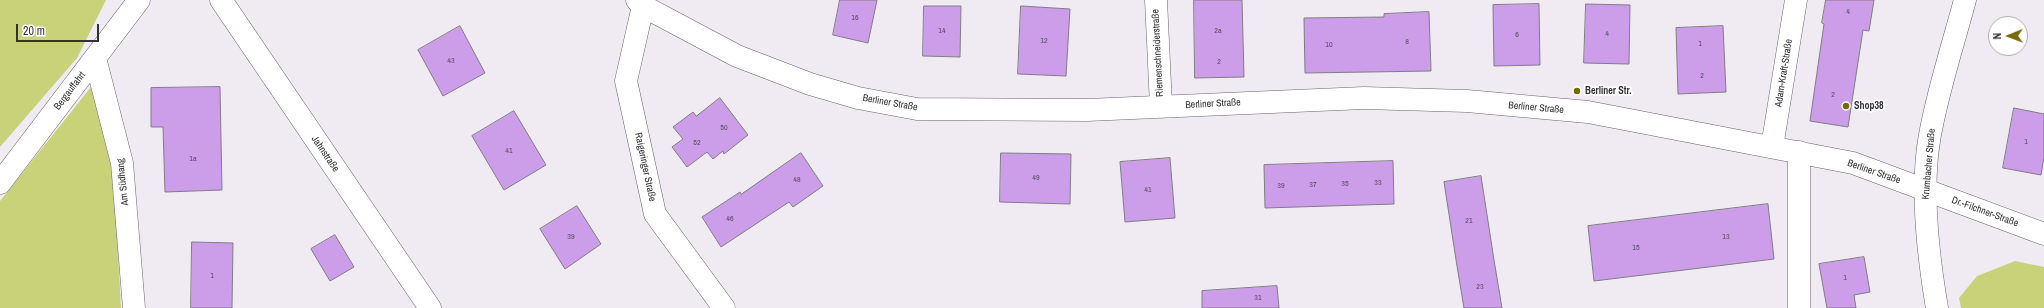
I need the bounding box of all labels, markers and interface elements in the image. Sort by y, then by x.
house number: 4 [1846,7,1850,17]
street label: Riemenschneiderstraße [1150,9,1166,97]
house number: 16 [851,13,859,23]
scale bar [18,16,101,42]
north arrow [1988,16,2028,56]
text: 20 m [23,23,45,39]
house number: 14 [938,26,946,36]
house number: 2a [1214,26,1222,36]
house number: 4 [1605,29,1609,39]
house number: 6 [1515,30,1519,40]
text: N [1990,33,2004,40]
house number: 12 [1040,36,1048,46]
house number: 8 [1405,37,1409,47]
street label: Adam-Kraft-Straße [1773,38,1795,108]
house number: 1 [1698,39,1702,49]
house number: 10 [1325,40,1333,50]
house number: 43 [447,56,455,66]
house number: 2 [1217,57,1221,67]
street label: Bergauffahrt [52,69,88,113]
house number: 2 [1700,71,1704,81]
place label: Berliner Str. [1585,85,1631,97]
marker: Berliner Str. [1572,86,1582,96]
house number: 2 [1831,90,1835,100]
street label: Berliner Straße [862,92,918,114]
street label: Berliner Straße [1185,97,1241,111]
street label: Berliner Straße [1508,100,1564,116]
place label: Shop38 [1854,100,1884,112]
marker: Shop38 [1841,101,1851,111]
house number: 50 [720,123,728,133]
street label: Krumbacher Straße [1920,128,1938,200]
street label: Raigeringer Straße [632,131,658,203]
street label: Jahnstraße [309,134,341,174]
house number: 1 [2024,137,2028,147]
house number: 52 [693,138,701,148]
house number: 41 [505,146,513,156]
house number: 1a [189,154,197,164]
street label: Berliner Straße [1846,157,1902,187]
street label: Am Südhang [115,158,131,206]
house number: 49 [1032,173,1040,183]
house number: 48 [793,175,801,185]
house number: 33 [1374,178,1382,188]
house number: 35 [1341,179,1349,189]
house number: 37 [1309,180,1317,190]
house number: 39 [1277,181,1285,191]
house number: 41 [1144,185,1152,195]
street label: Dr.-Filchner-Straße [1950,194,2020,230]
house number: 46 [726,214,734,224]
house number: 21 [1465,216,1473,226]
house number: 39 [567,232,575,242]
house number: 13 [1722,232,1730,242]
house number: 15 [1632,243,1640,253]
house number: 1 [210,271,214,281]
house number: 1 [1843,273,1847,283]
house number: 23 [1476,282,1484,292]
house number: 31 [1254,293,1262,303]

